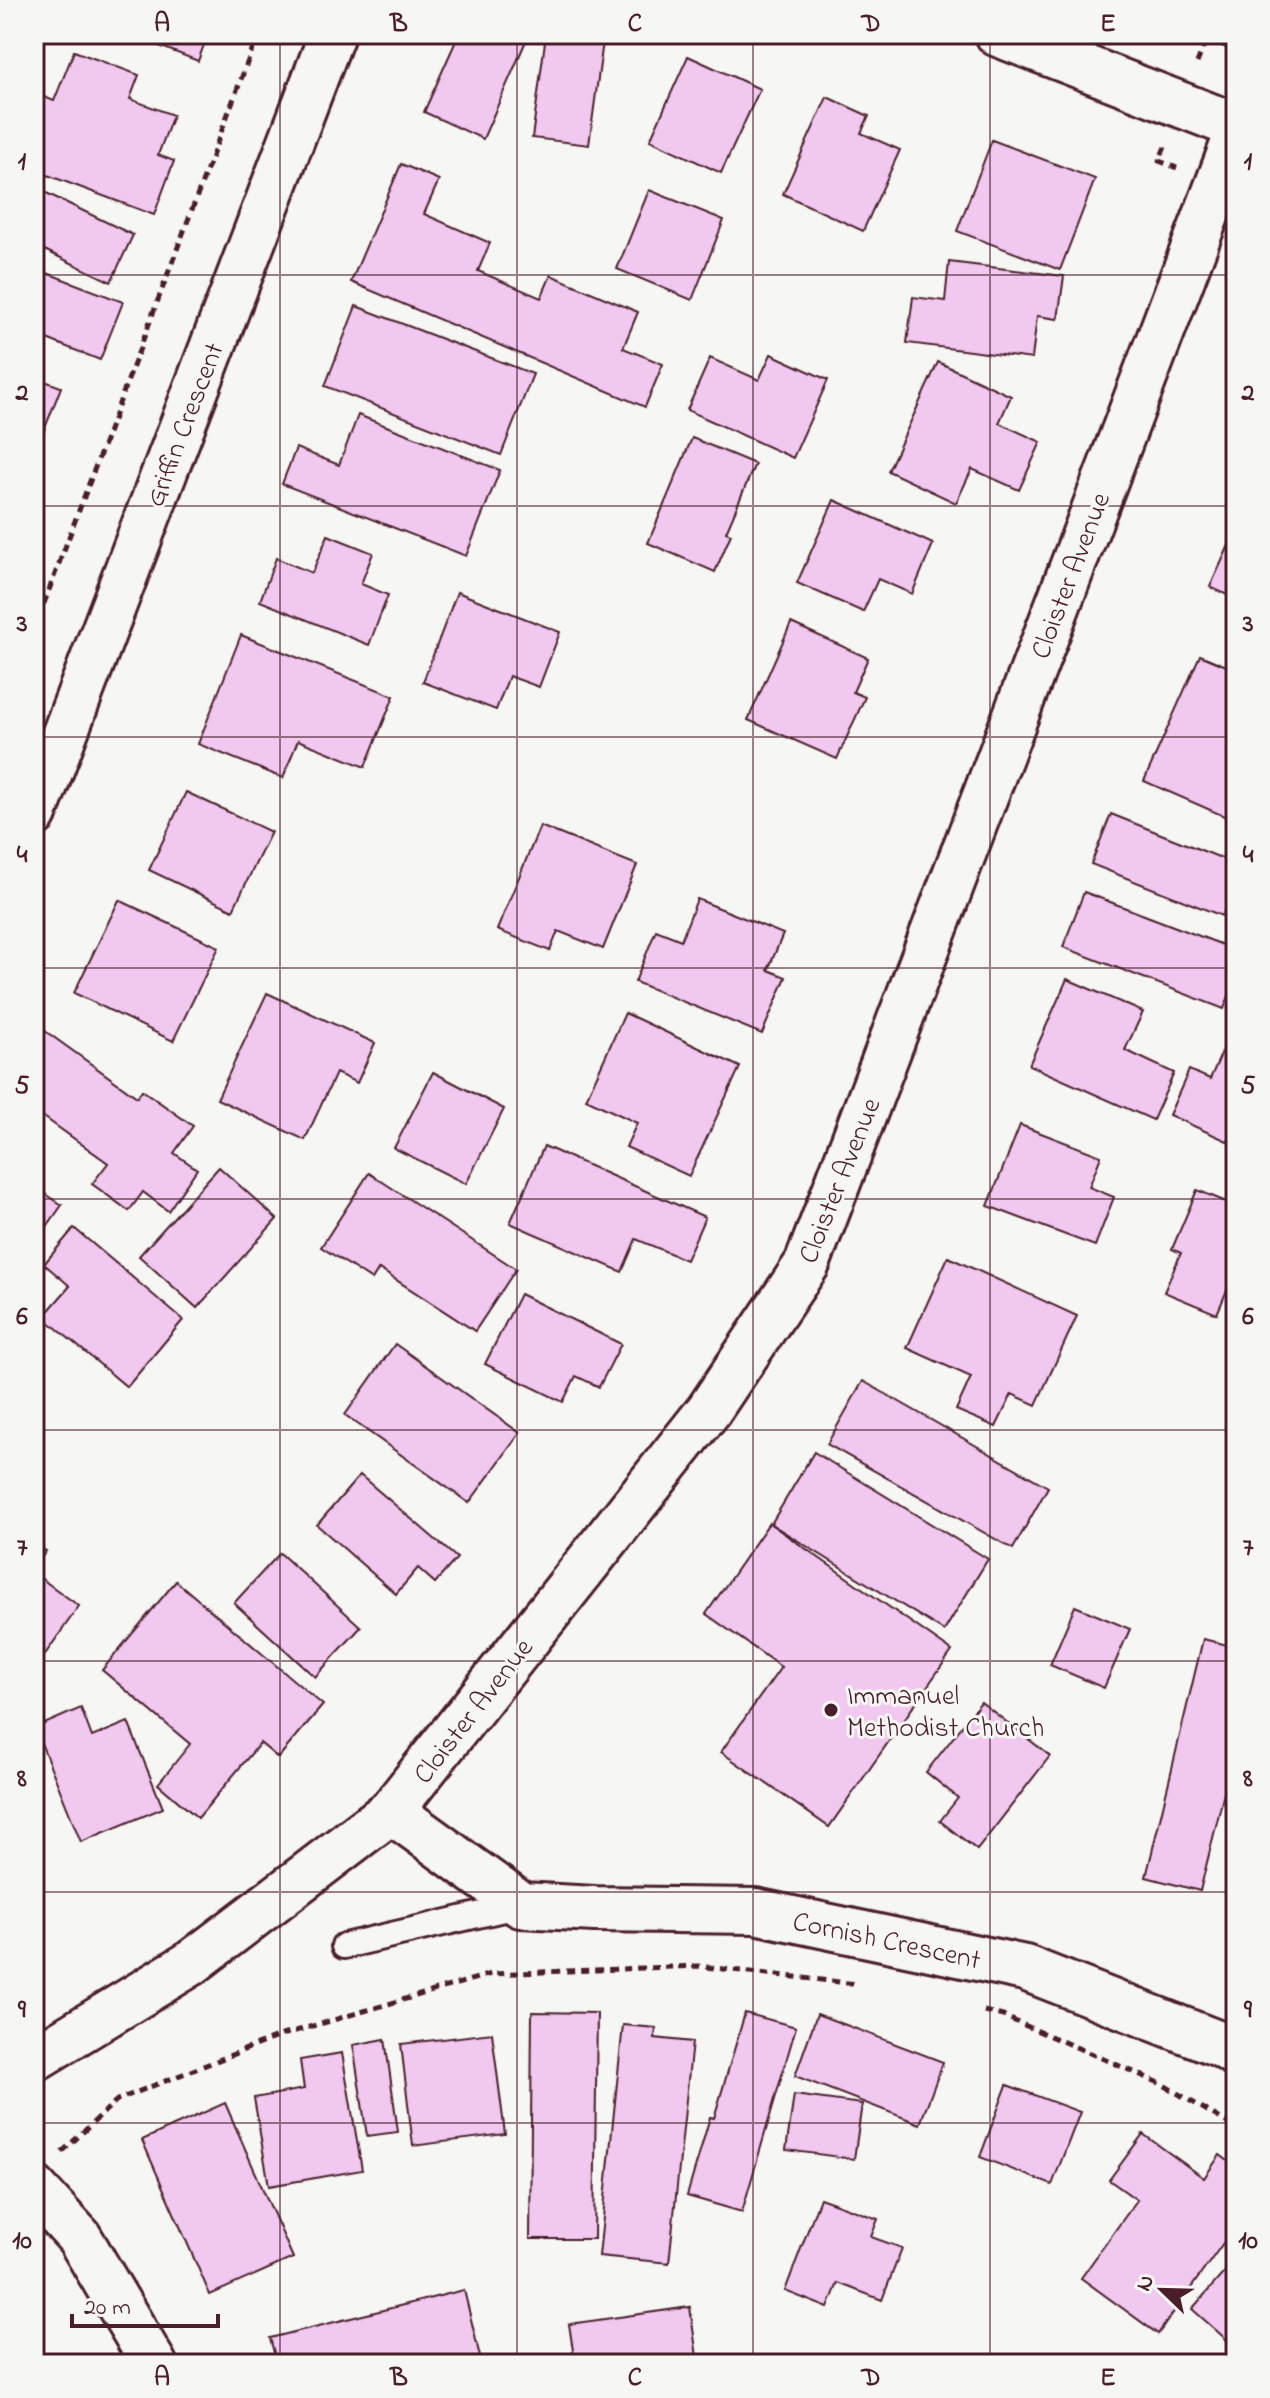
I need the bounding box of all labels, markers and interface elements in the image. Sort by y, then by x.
text: A [154,6,170,44]
text: B [389,6,408,44]
text: C [628,6,642,44]
text: D [860,6,881,44]
text: E [1100,6,1116,44]
text: 1 [18,144,27,182]
text: 1 [1244,144,1253,182]
street label: Griffin Crescent [136,337,236,513]
text: 2 [15,375,29,413]
text: 2 [1241,375,1255,413]
street label: Cloister Avenue [1022,487,1123,665]
text: 3 [16,606,28,644]
text: 3 [1242,606,1254,644]
text: 4 [17,837,28,875]
text: 4 [1243,837,1254,875]
text: 5 [15,1068,30,1106]
text: 5 [1241,1068,1256,1106]
street label: Cloister Avenue [789,1092,893,1270]
text: 6 [16,1299,28,1337]
text: 6 [1242,1299,1254,1337]
text: 7 [17,1530,28,1568]
text: 7 [1243,1530,1254,1568]
street label: Cloister Avenue [405,1630,545,1794]
place label: Immanuel Methodist Church [847,1677,1044,1750]
marker: Immanuel Methodist Church [822,1701,840,1719]
text: 8 [16,1761,27,1799]
text: 8 [1242,1761,1253,1799]
street label: Cornish Crescent [789,1903,984,1982]
text: 9 [17,1992,27,2030]
text: 9 [1243,1992,1253,2030]
text: 10 [12,2223,32,2261]
text: 10 [1238,2223,1258,2261]
north arrow [1122,2250,1202,2330]
text: N [1129,2270,1164,2296]
scale bar [72,2278,218,2328]
text: 20 m [84,2291,131,2326]
text: A [154,2360,170,2398]
text: B [389,2360,408,2398]
text: C [628,2360,642,2398]
text: D [860,2360,881,2398]
text: E [1100,2360,1116,2398]

